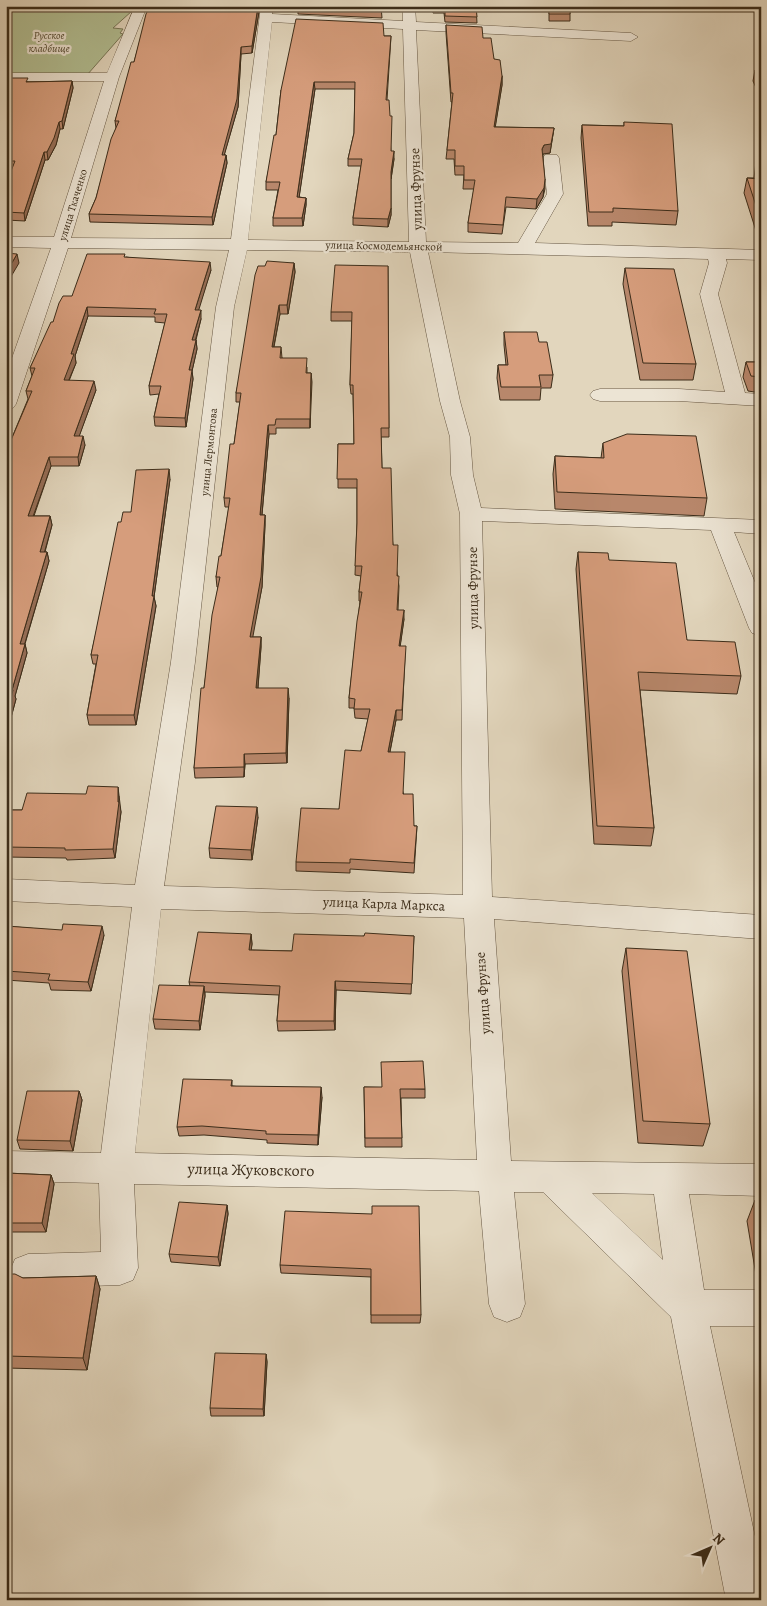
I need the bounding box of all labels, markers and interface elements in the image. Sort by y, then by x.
park label: Русское кладбище [28,28,70,56]
street label: улица Фрунзе [405,147,427,232]
street label: улица Ткаченко [55,167,91,244]
street label: улица Космодемьянской [324,237,443,255]
street label: улица Лермонтова [197,406,221,498]
street label: улица Фрунзе [463,547,483,630]
street label: улица Карла Маркса [322,892,446,916]
street label: улица Фрунзе [471,951,495,1036]
street label: улица Жуковского [186,1158,315,1182]
north arrow [684,1524,734,1574]
text: N [709,1529,729,1549]

